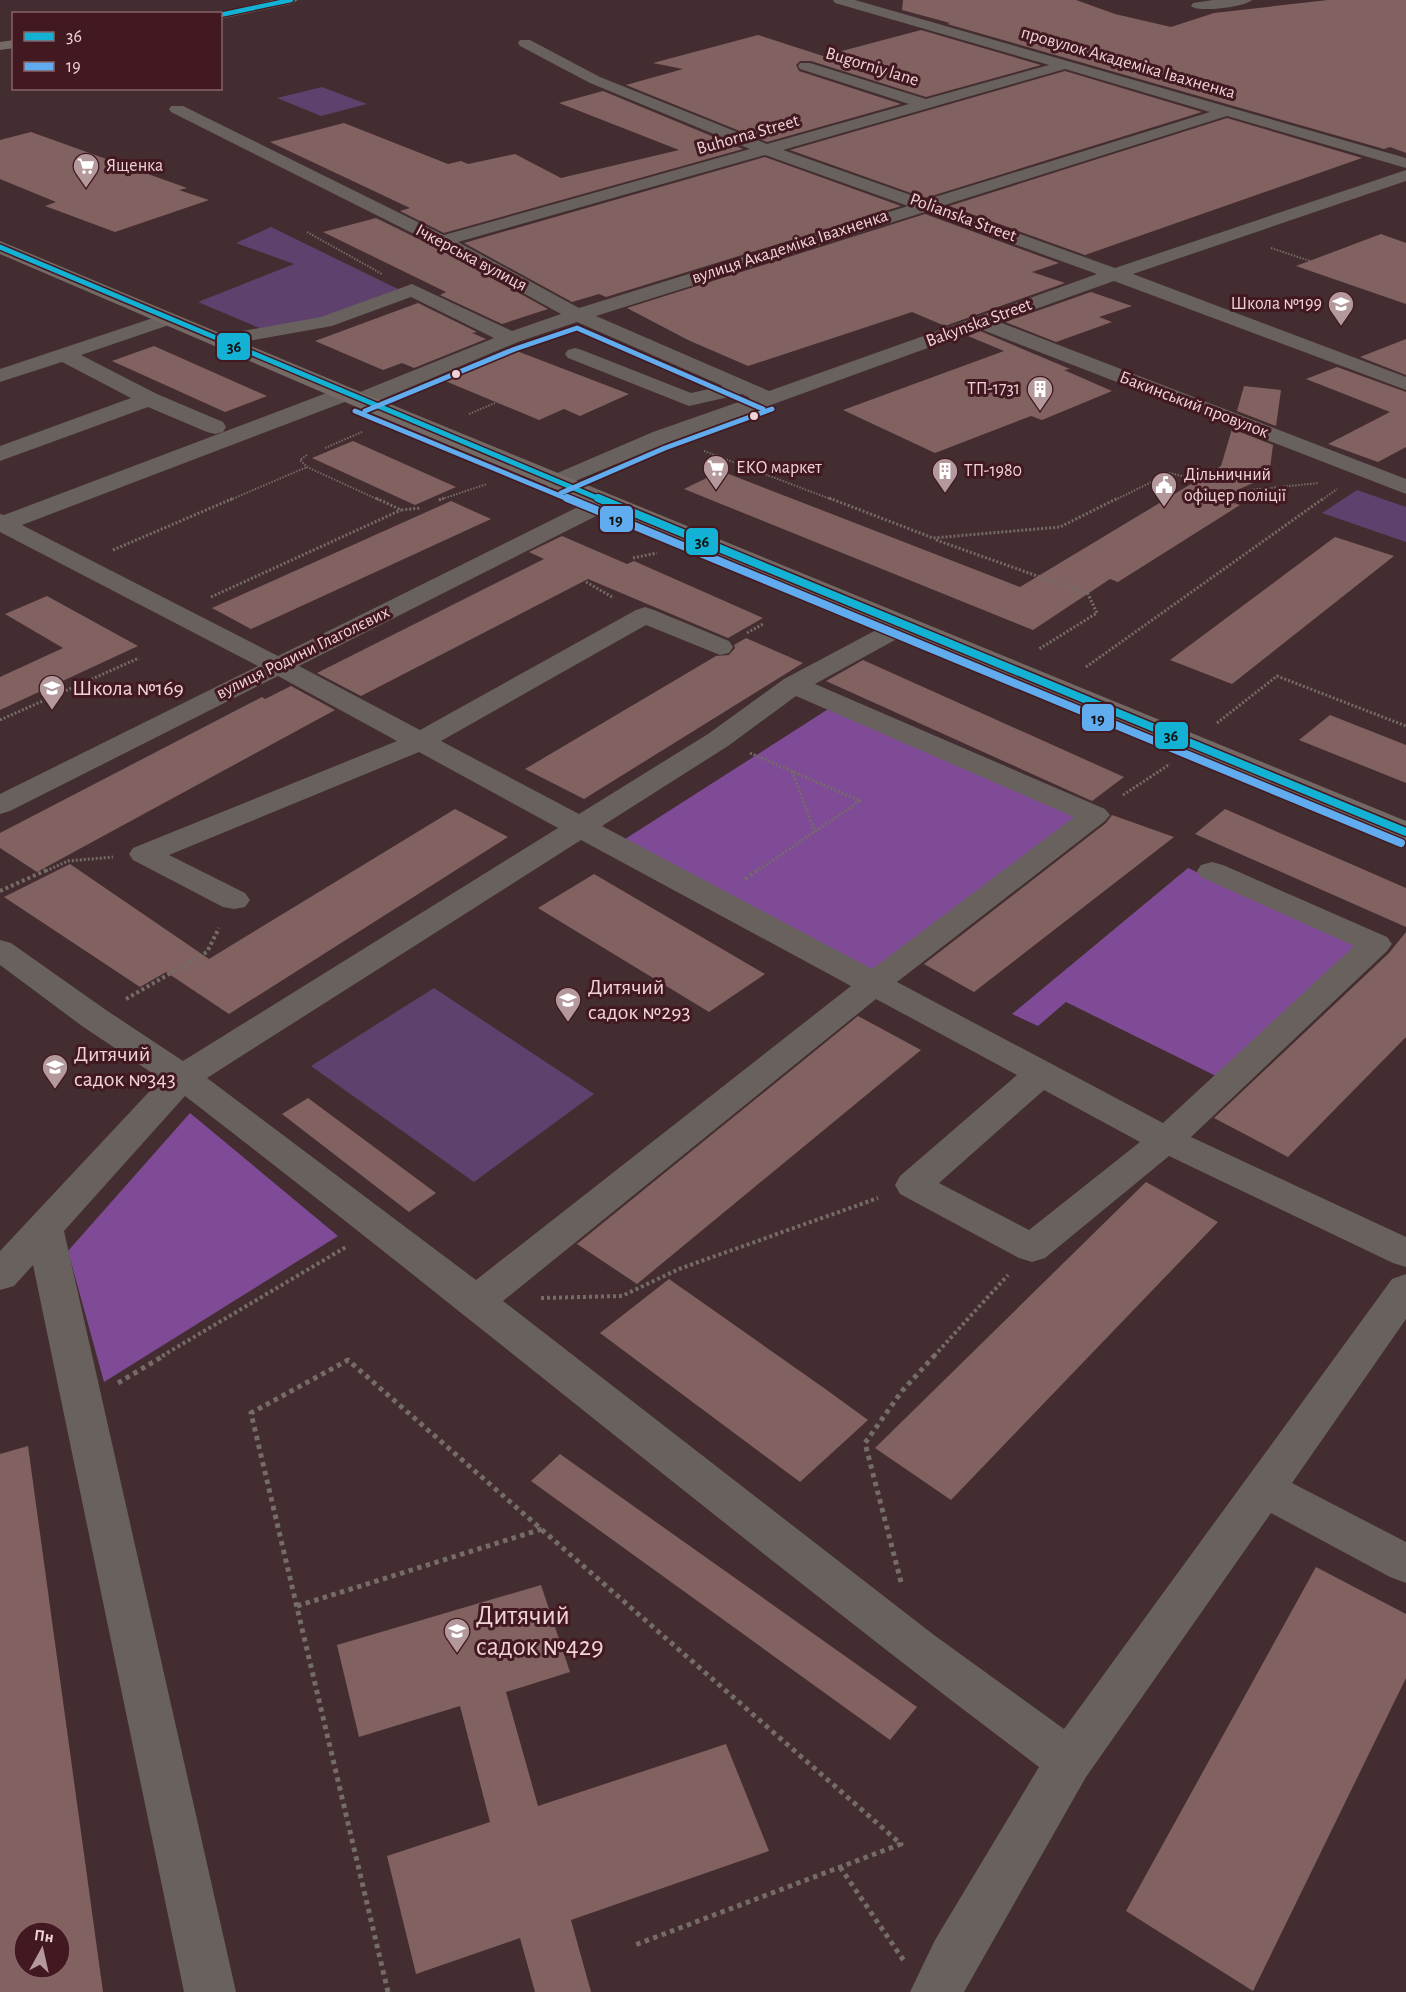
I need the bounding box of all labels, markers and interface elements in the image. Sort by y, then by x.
legend [12,12,222,90]
street label: провулок Академіка Івахненка [1019,24,1237,102]
text: 36 [66,28,82,46]
street label: Bugorniy lane [823,44,921,90]
text: 19 [66,58,81,76]
street label: Buhorna Street [695,112,801,158]
supermarket icon: Ященка [71,151,101,189]
place label: Ященка [106,157,163,175]
street label: Polianska Street [907,190,1019,246]
street label: вулиця Академіка Івахненка [690,207,890,287]
street label: Ічкерська вулиця [412,221,530,295]
school or university icon: Школа №199 [1326,289,1356,327]
street label: Bakynska Street [924,295,1035,350]
place label: Школа №199 [1230,295,1322,313]
line badge: 36 [216,332,251,361]
text: 36 [227,339,242,355]
unlabelled marker [450,368,462,380]
street label: Бакинський провулок [1117,368,1272,442]
building icon: ТП-1731 [1025,374,1055,412]
place label: ТП-1731 [967,380,1020,398]
unlabelled marker [748,410,760,422]
supermarket icon: ЕКО маркет [701,453,731,491]
building icon: ТП-1980 [930,456,960,494]
place label: ЕКО маркет [736,459,822,477]
place label: ТП-1980 [964,462,1022,480]
place label: Дільничний офіцер поліції [1184,466,1286,505]
public building icon: Дільничний офіцер поліції [1149,470,1179,508]
line badge: 19 [599,505,634,533]
text: 19 [609,512,623,528]
line badge: 36 [685,527,719,556]
text: 36 [695,534,710,550]
street label: вулиця Родини Глаголєвих [214,603,392,703]
school or university icon: Школа №169 [37,673,67,711]
place label: Школа №169 [72,677,184,699]
line badge: 19 [1081,703,1115,732]
text: 19 [1091,711,1105,727]
line badge: 36 [1154,721,1189,750]
text: 36 [1164,728,1179,744]
place label: Дитячий садок №293 [588,976,691,1023]
school or university icon: Дитячий садок №293 [553,985,583,1023]
place label: Дитячий садок №343 [74,1043,176,1090]
school or university icon: Дитячий садок №343 [40,1052,70,1090]
place label: Дитячий садок №429 [476,1602,604,1660]
school or university icon: Дитячий садок №429 [442,1616,472,1654]
north arrow [12,1920,72,1980]
text: Пн [33,1927,55,1945]

